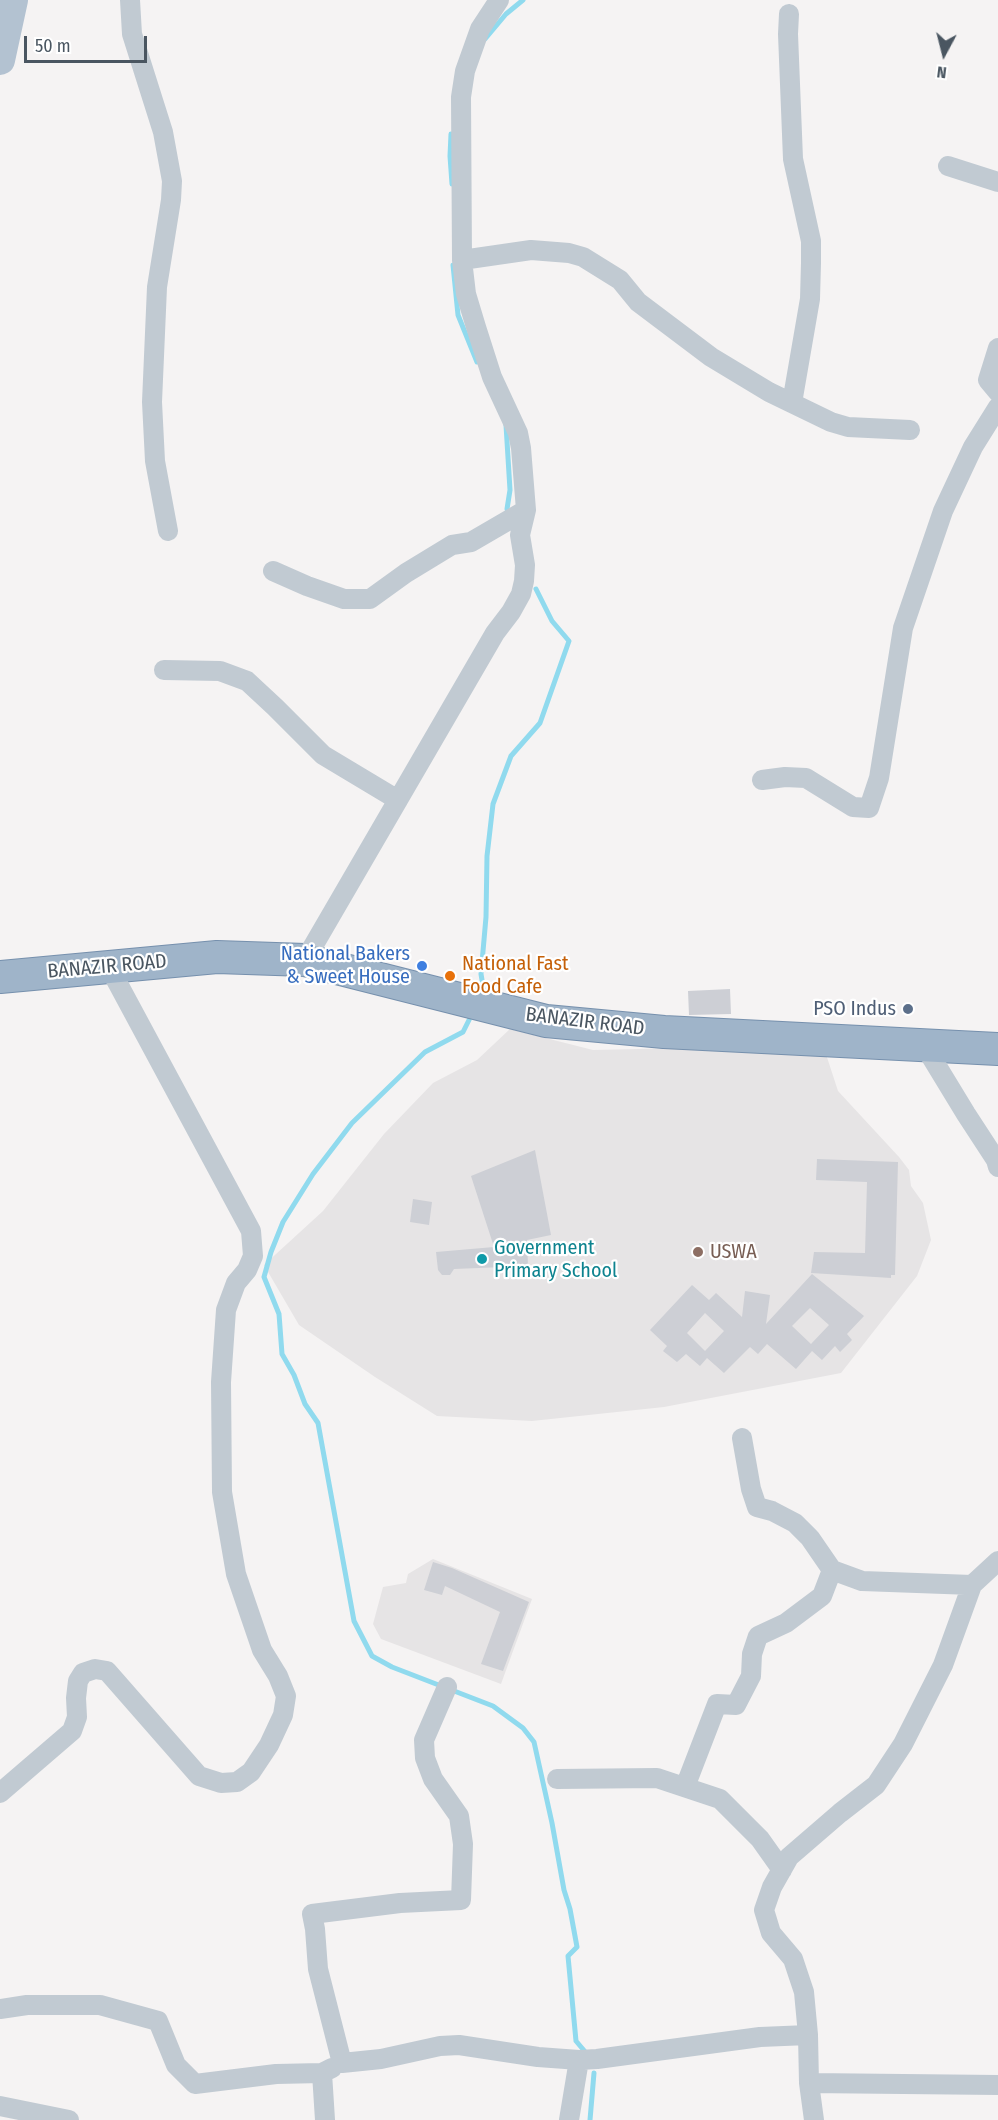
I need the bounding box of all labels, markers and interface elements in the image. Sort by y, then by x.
scale bar [27,24,150,62]
north arrow [914,24,974,84]
text: 50 m [35,35,71,57]
text: N [936,62,948,82]
place label: National Bakers & Sweet House [281,942,410,989]
street label: BANAZIR ROAD [46,950,168,984]
place label: National Fast Food Cafe [462,952,568,999]
marker: National Bakers & Sweet House [415,959,429,973]
marker: National Fast Food Cafe [443,969,457,983]
place label: PSO Indus [813,997,896,1021]
marker: PSO Indus [901,1002,915,1016]
street label: BANAZIR ROAD [524,1003,646,1041]
place label: Government Primary School [494,1236,617,1283]
place label: USWA [710,1240,757,1264]
marker: USWA [691,1245,705,1259]
marker: Government Primary School [475,1252,489,1266]

